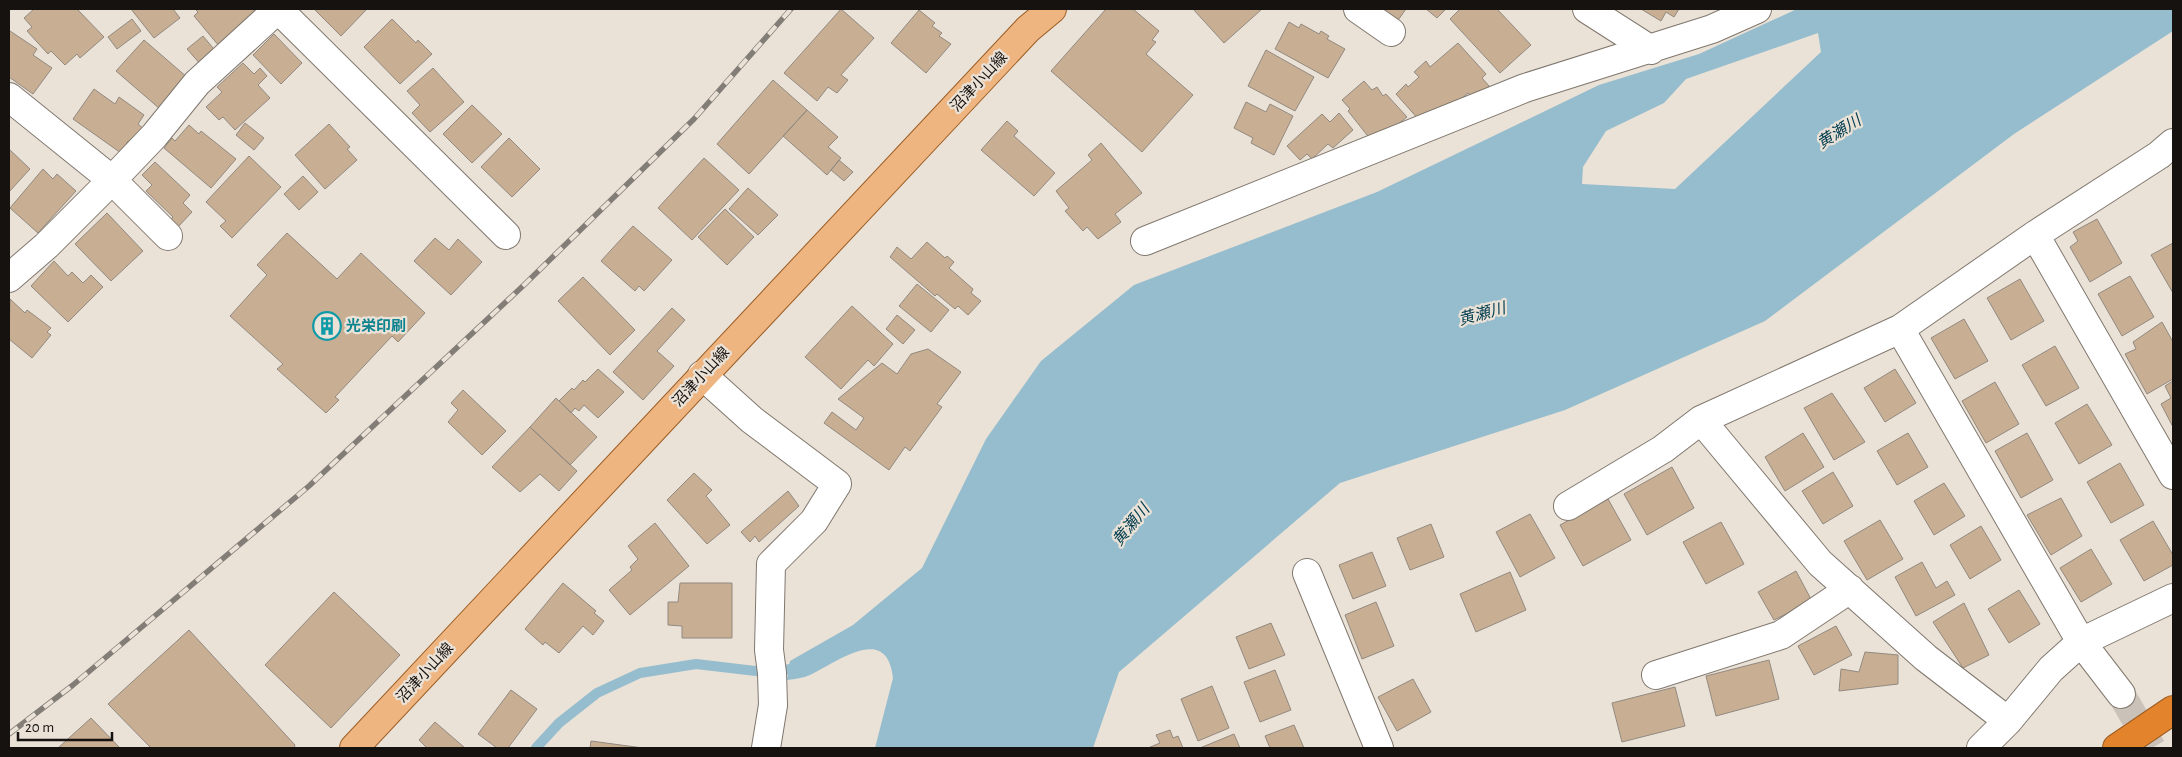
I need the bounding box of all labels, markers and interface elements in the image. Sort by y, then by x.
street label: 沼津小山線 [947,49,1010,115]
water label: 黄瀬川 [1814,111,1865,152]
water label: 黄瀬川 [1456,299,1509,328]
building icon: 光栄印刷 [312,311,342,341]
place label: 光栄印刷 [346,318,406,334]
street label: 沼津小山線 [669,344,732,410]
water label: 黄瀬川 [1109,499,1154,549]
street label: 沼津小山線 [393,640,456,706]
scale bar [18,710,111,742]
text: 20 m [25,720,54,735]

